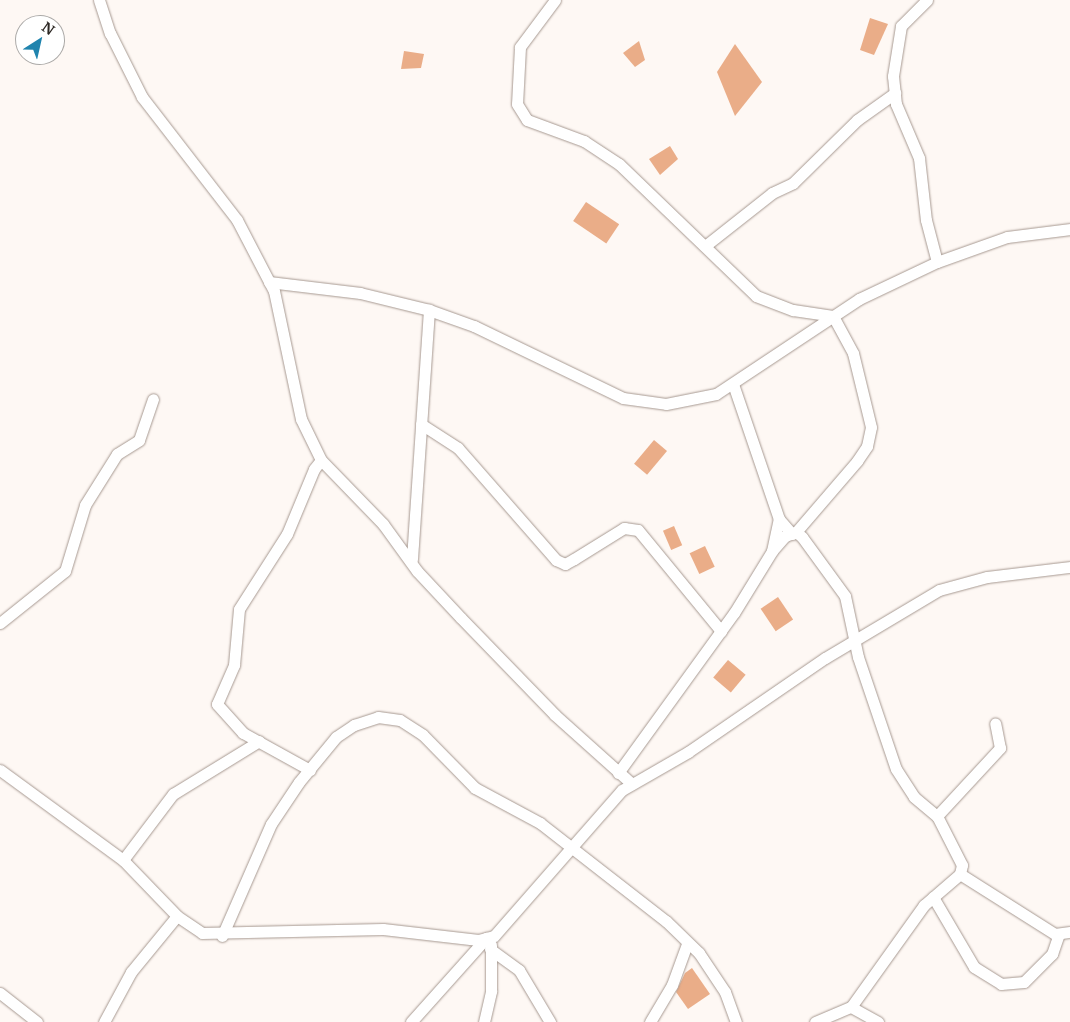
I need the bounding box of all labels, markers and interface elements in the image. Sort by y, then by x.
north arrow [15,15,65,65]
text: N [38,18,58,39]

